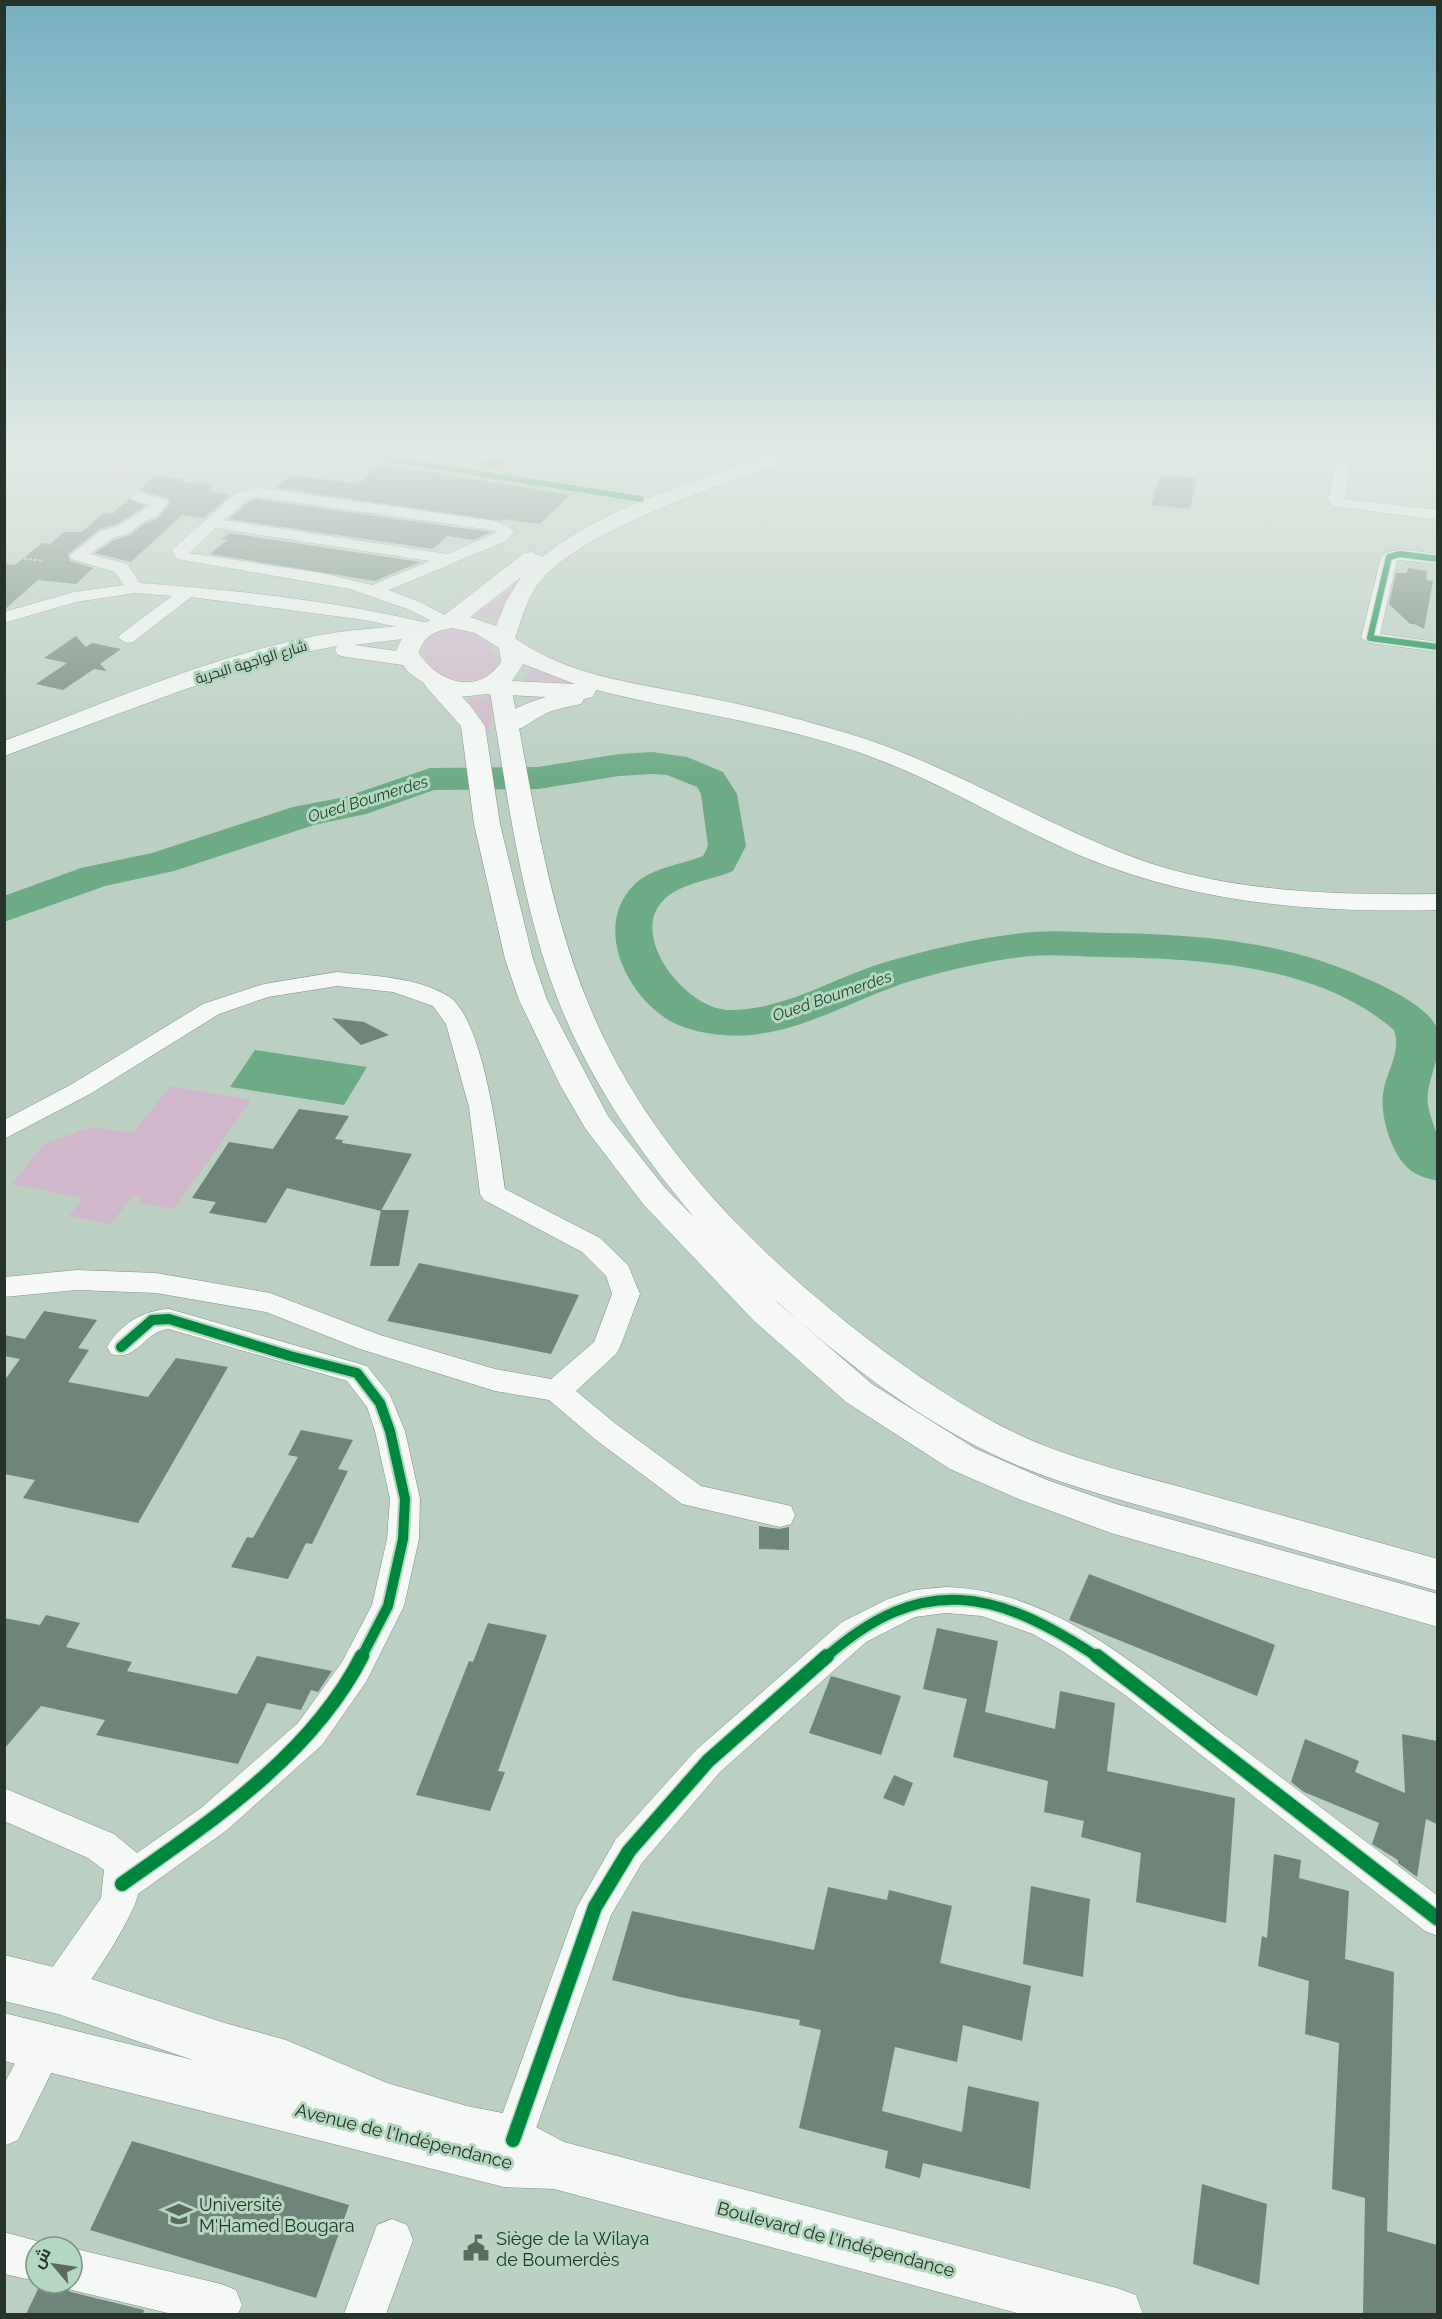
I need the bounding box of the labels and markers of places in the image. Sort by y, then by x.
place label: Université M'Hamed Bougara [199,2194,355,2236]
school or university icon: Université M'Hamed Bougara [164,2199,194,2229]
place label: Siège de la Wilaya de Boumerdès [496,2228,649,2270]
public building icon: Siège de la Wilaya de Boumerdès [461,2233,491,2263]

